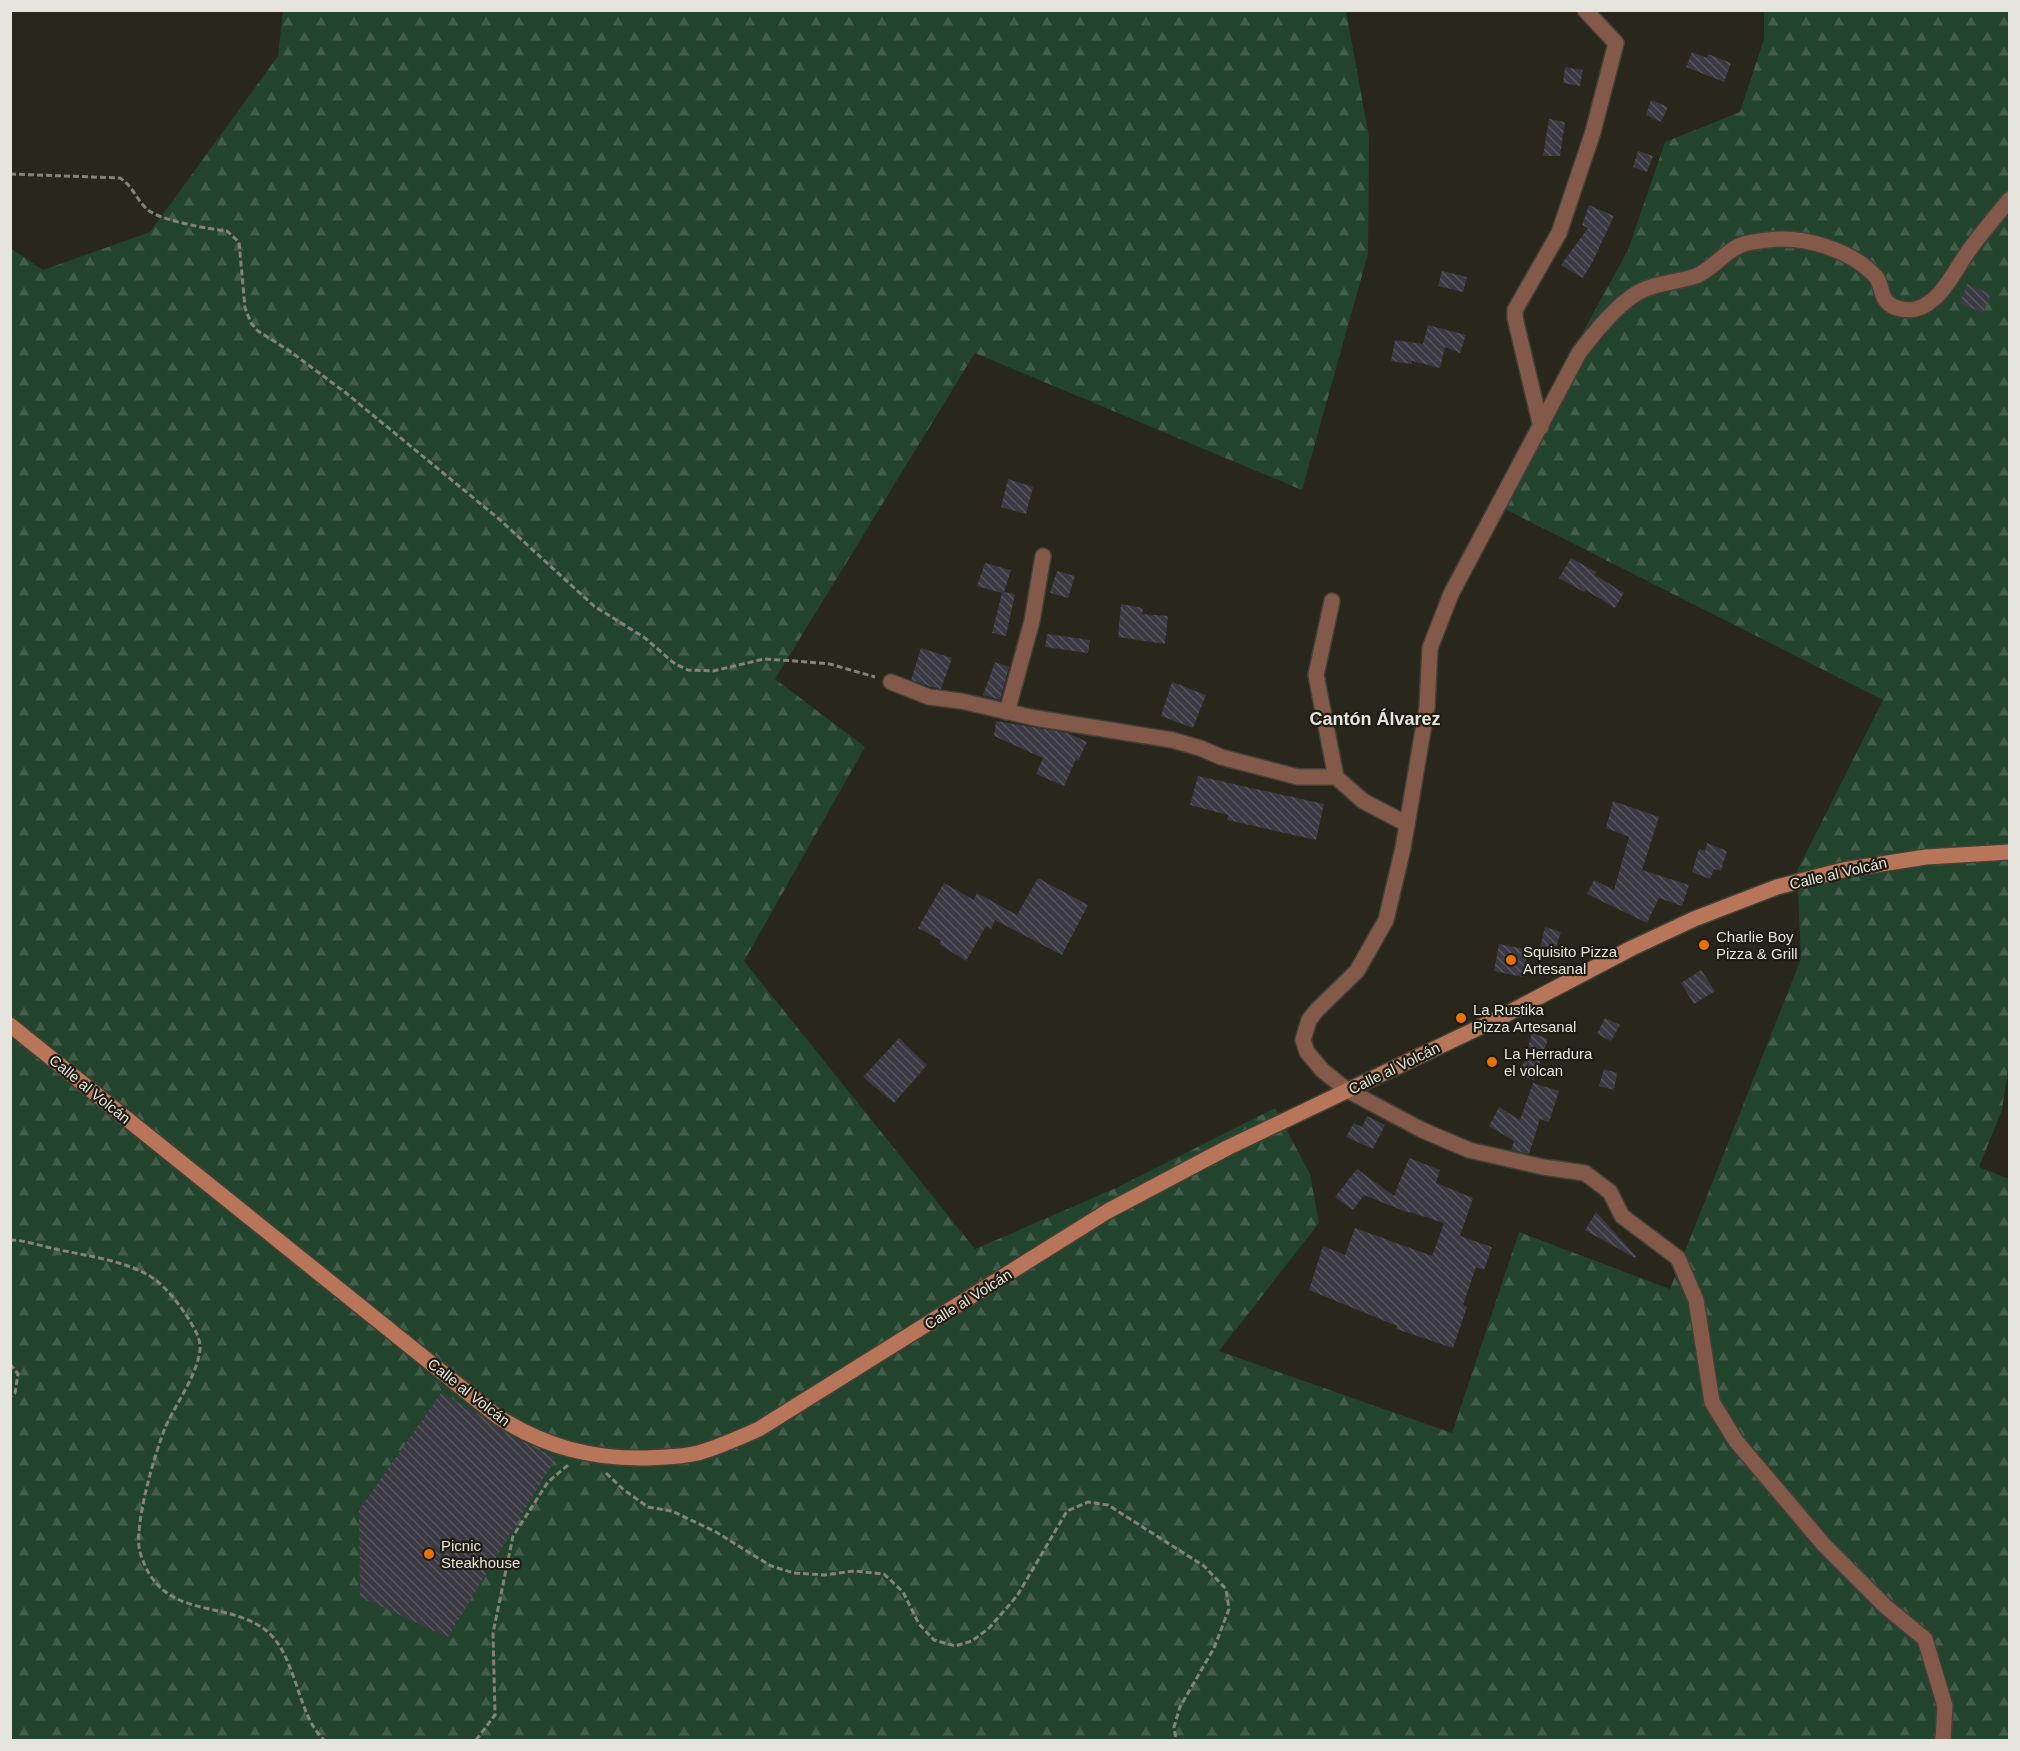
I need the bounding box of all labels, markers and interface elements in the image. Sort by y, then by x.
district label: Cantón Álvarez [1309,708,1441,729]
street label: Calle al Volcán [1788,854,1888,892]
place label: Charlie Boy Pizza & Grill [1716,928,1798,962]
marker: Charlie Boy Pizza & Grill [1697,938,1711,952]
place label: Squisito Pizza Artesanal [1523,943,1618,977]
marker: Squisito Pizza Artesanal [1504,953,1518,967]
place label: La Rustika Pizza Artesanal [1473,1001,1576,1035]
marker: La Rustika Pizza Artesanal [1454,1011,1468,1025]
street label: Calle al Volcán [1346,1039,1442,1097]
place label: La Herradura el volcan [1504,1045,1593,1079]
street label: Calle al Volcán [46,1051,134,1127]
marker: La Herradura el volcan [1485,1055,1499,1069]
street label: Calle al Volcán [921,1265,1015,1333]
street label: Calle al Volcán [425,1355,513,1429]
place label: Picnic Steakhouse [441,1537,520,1571]
marker: Picnic Steakhouse [422,1547,436,1561]

